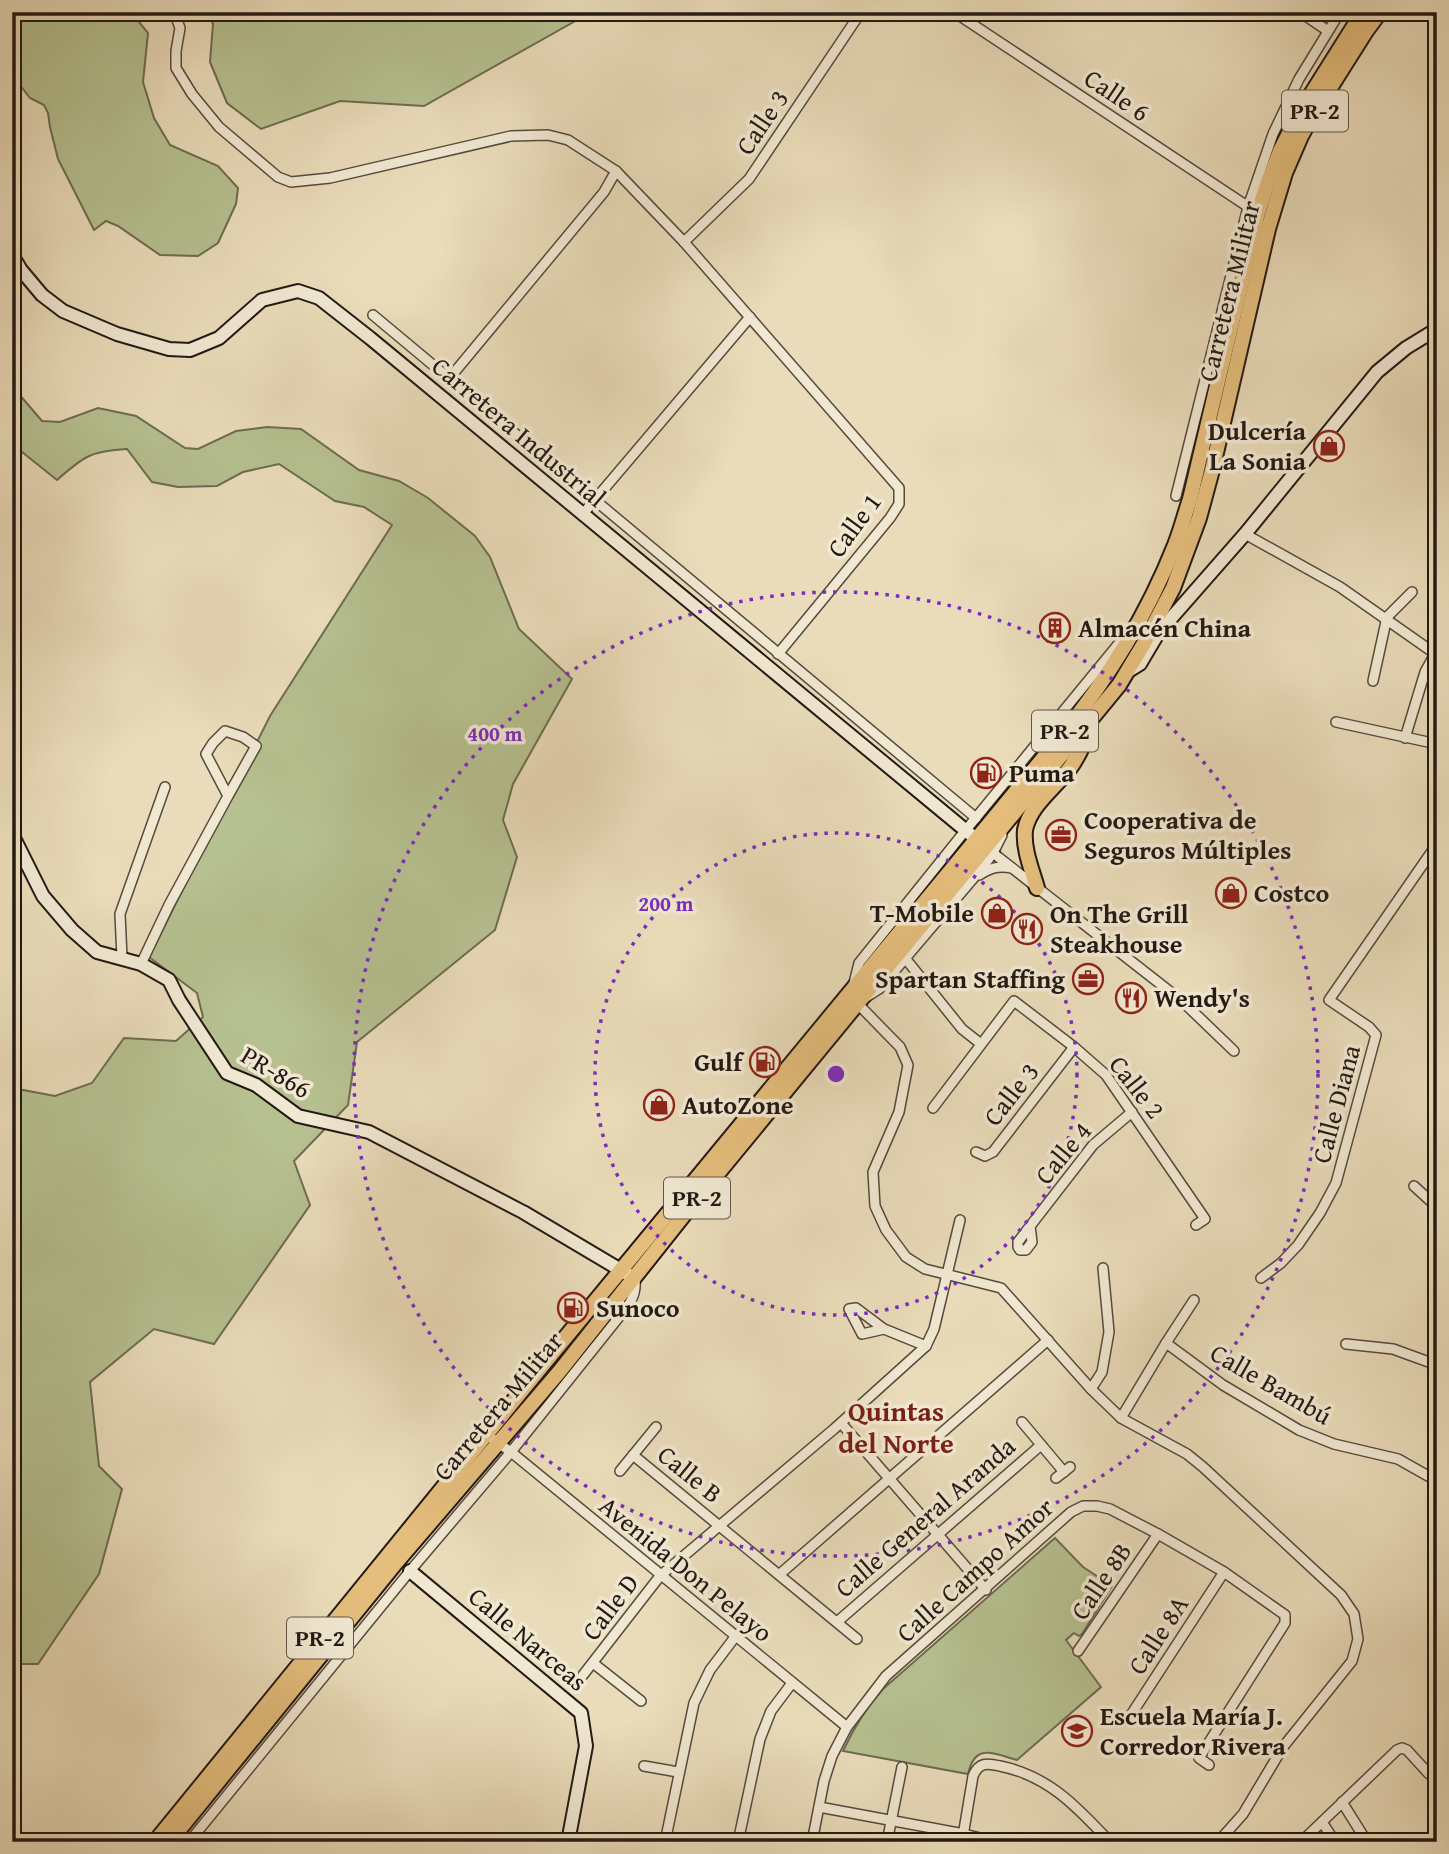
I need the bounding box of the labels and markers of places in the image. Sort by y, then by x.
place label: Dulcería La Sonia [1208,411,1307,480]
shop icon: Dulcería La Sonia [1312,429,1346,463]
place label: Almacén China [1078,608,1252,647]
building icon: Almacén China [1038,611,1072,645]
place label: Puma [1009,753,1075,792]
fuel station icon: Puma [969,756,1003,790]
place label: Cooperativa de Seguros Múltiples [1084,800,1291,869]
office icon: Cooperativa de Seguros Múltiples [1044,818,1078,852]
place label: Costco [1254,873,1330,912]
shop icon: Costco [1214,876,1248,910]
place label: T-Mobile [870,893,974,932]
place label: On The Grill Steakhouse [1050,894,1189,963]
shop icon: T-Mobile [980,896,1014,930]
restaurant icon: On The Grill Steakhouse [1010,912,1044,946]
place label: Spartan Staffing [875,959,1065,998]
office icon: Spartan Staffing [1071,962,1105,996]
place label: Wendy's [1154,978,1250,1017]
restaurant icon: Wendy's [1114,981,1148,1015]
place label: Gulf [694,1042,745,1081]
fuel station icon: Gulf [748,1045,782,1079]
centre of rings [824,1062,848,1086]
place label: AutoZone [682,1085,794,1124]
shop icon: AutoZone [642,1088,676,1122]
place label: Sunoco [596,1288,680,1327]
fuel station icon: Sunoco [556,1291,590,1325]
place label: Escuela María J. Corredor Rivera [1100,1696,1287,1765]
school or university icon: Escuela María J. Corredor Rivera [1060,1714,1094,1748]

